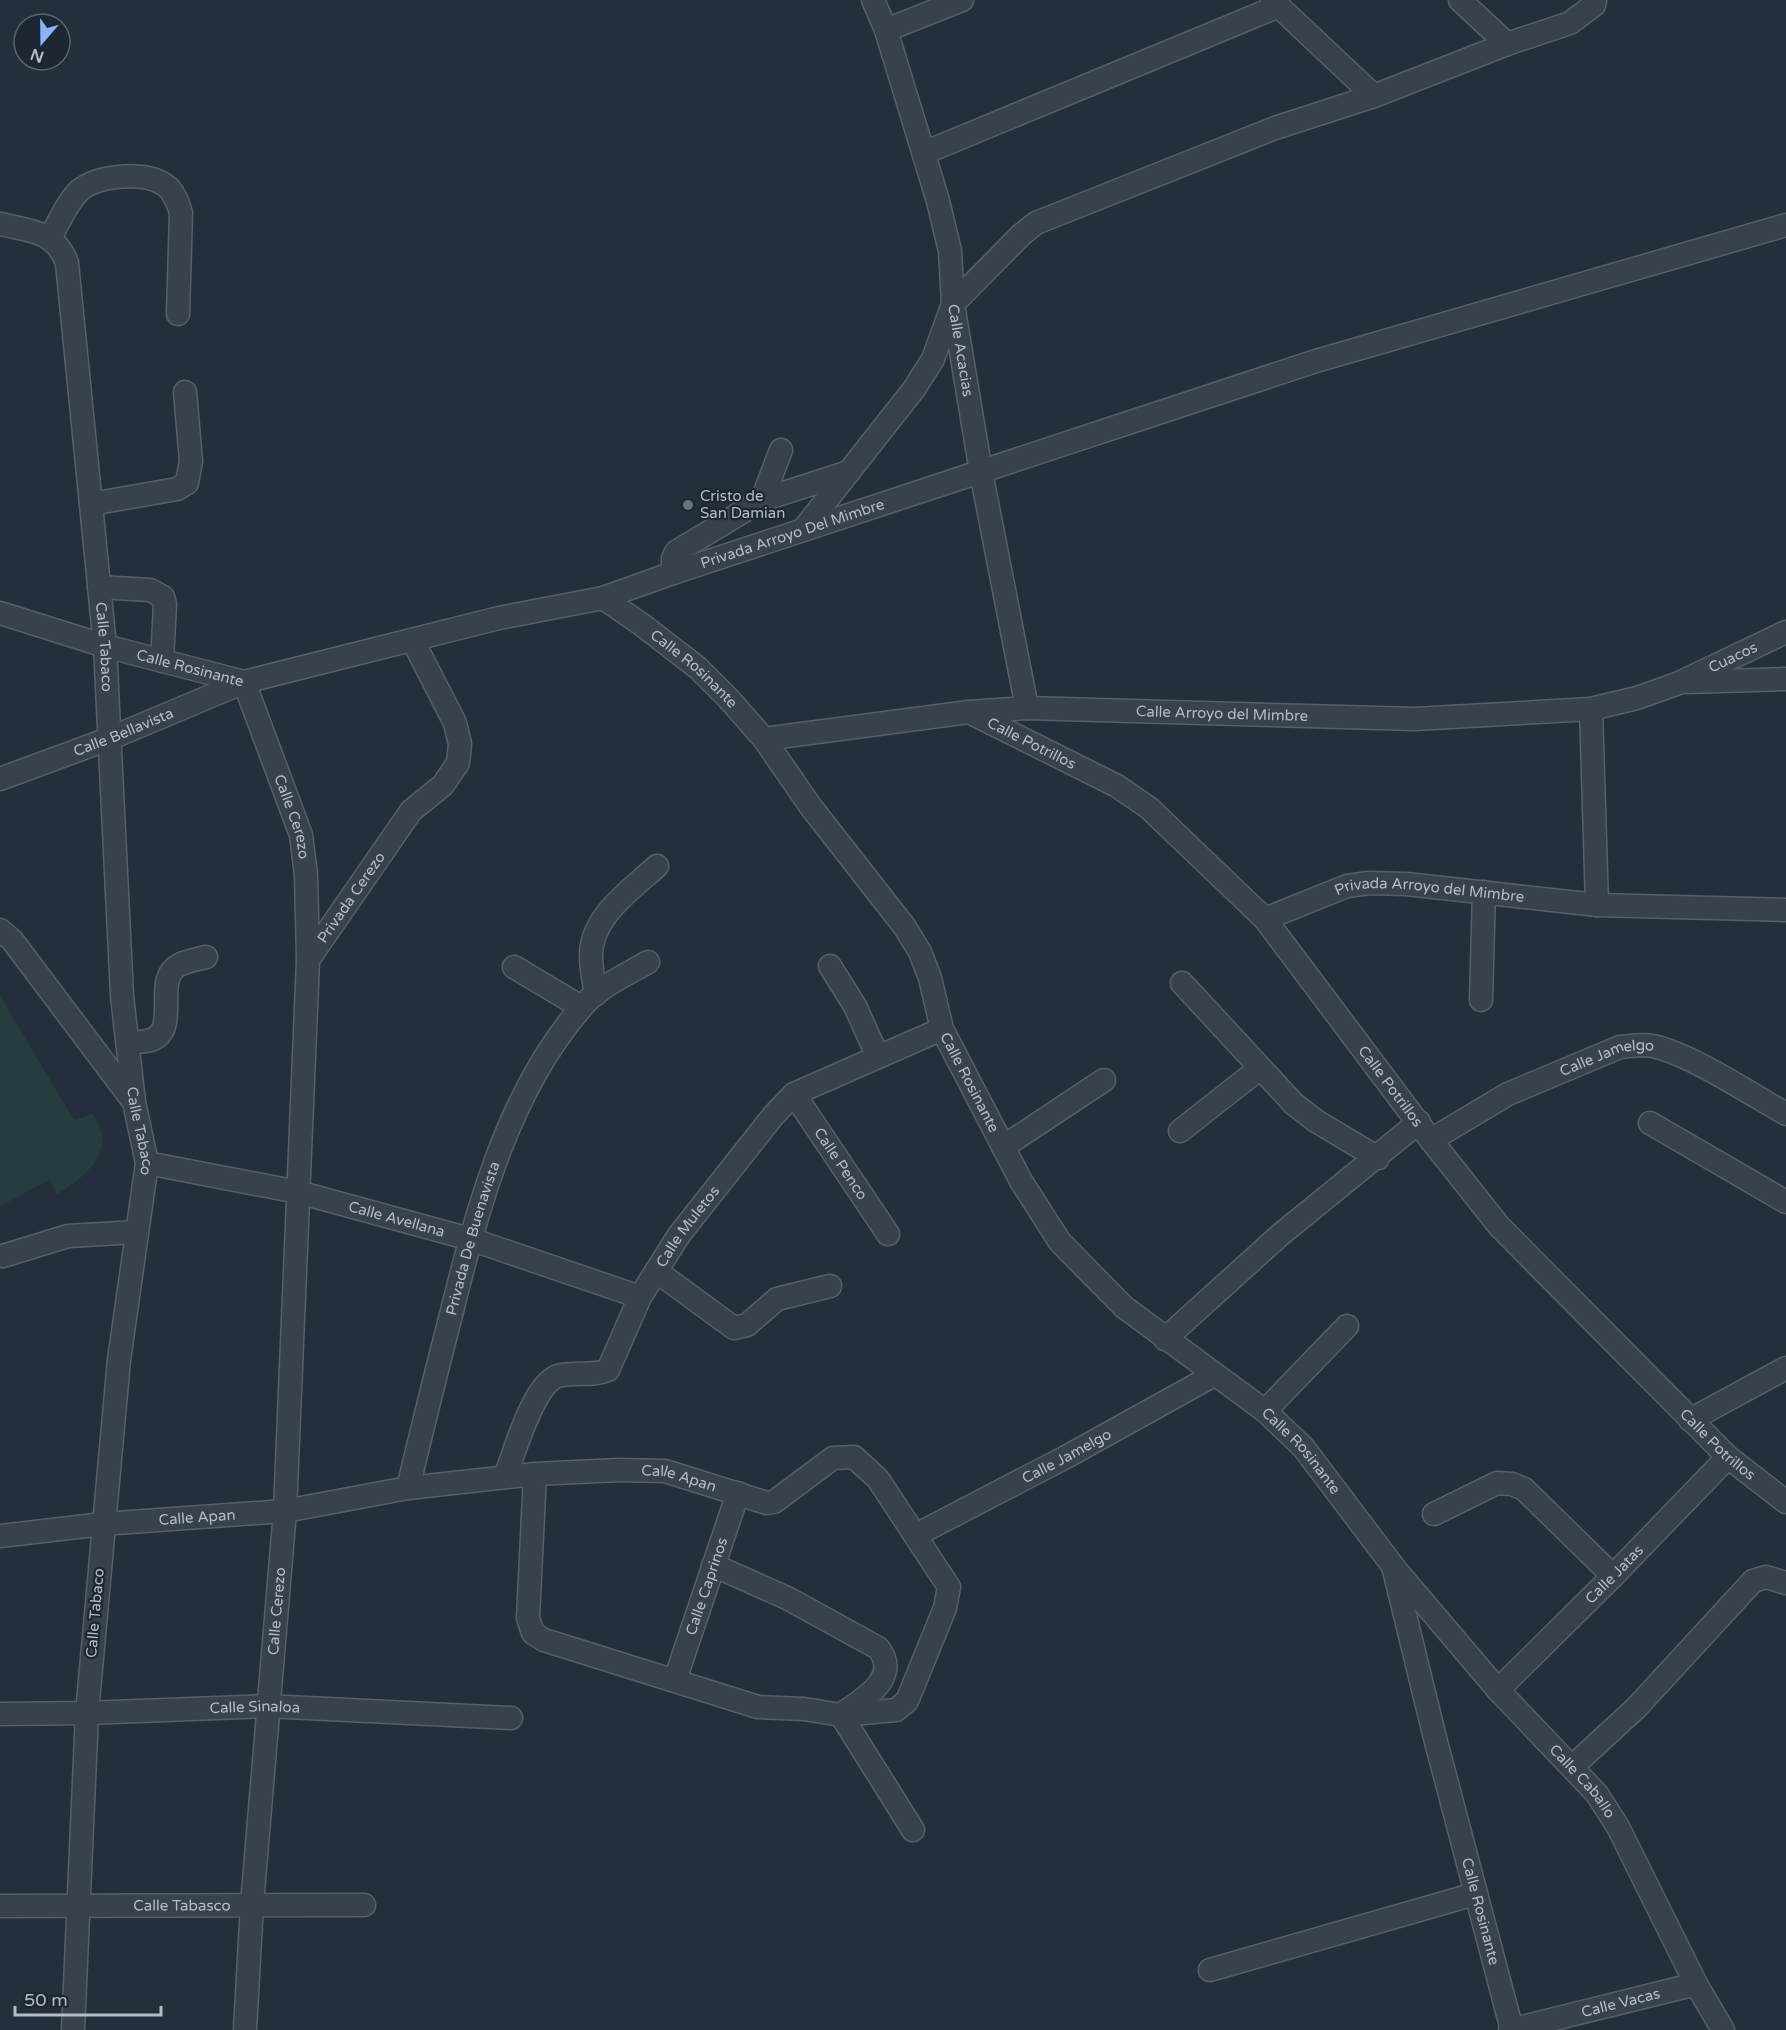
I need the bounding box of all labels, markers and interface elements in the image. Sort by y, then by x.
north arrow [12,12,72,72]
text: N [28,44,47,67]
street label: Calle Acacias [944,303,977,398]
place label: Cristo de San Damian [700,487,785,522]
street label: Privada Arroyo Del Mimbre [698,495,887,572]
marker: Cristo de San Damian [681,498,695,512]
street label: Calle Tabaco [92,601,116,692]
street label: Calle Rosinante [647,626,741,712]
street label: Cuacos [1706,638,1760,677]
street label: Calle Rosinante [135,646,246,691]
street label: Calle Arroyo del Mimbre [1136,702,1308,725]
street label: Calle Bellavista [71,704,176,760]
street label: Calle Potrillos [984,714,1079,773]
street label: Calle Cerezo [270,772,313,860]
street label: Privada Cerezo [313,848,389,947]
street label: Privada Arroyo del Mimbre [1332,874,1525,906]
street label: Calle Rosinante [936,1029,1003,1135]
street label: Calle Jamelgo [1557,1036,1655,1080]
street label: Calle Potrillos [1354,1042,1427,1130]
street label: Calle Tabaco [123,1086,156,1177]
street label: Calle Penco [810,1124,872,1203]
street label: Privada De Buenavista [442,1159,504,1317]
street label: Calle Muletos [652,1182,723,1271]
street label: Calle Avellana [346,1197,447,1241]
street label: Calle Rosinante [1258,1404,1344,1498]
street label: Calle Potrillos [1676,1405,1759,1484]
street label: Calle Jamelgo [1019,1425,1114,1487]
street label: Calle Apan [641,1461,719,1496]
street label: Calle Apan [158,1506,236,1529]
street label: Calle Caprinos [682,1535,731,1637]
street label: Calle Jatas [1581,1541,1647,1607]
street label: Calle Tabaco [82,1567,108,1659]
street label: Calle Cerezo [264,1567,289,1656]
street label: Calle Sinaloa [209,1697,301,1717]
street label: Calle Caballo [1546,1741,1619,1822]
street label: Calle Rosinante [1458,1856,1503,1967]
street label: Calle Tabasco [133,1896,231,1915]
scale bar [15,1979,160,2017]
street label: Calle Vacas [1579,1984,1662,2021]
text: 50 m [24,1989,68,2011]

